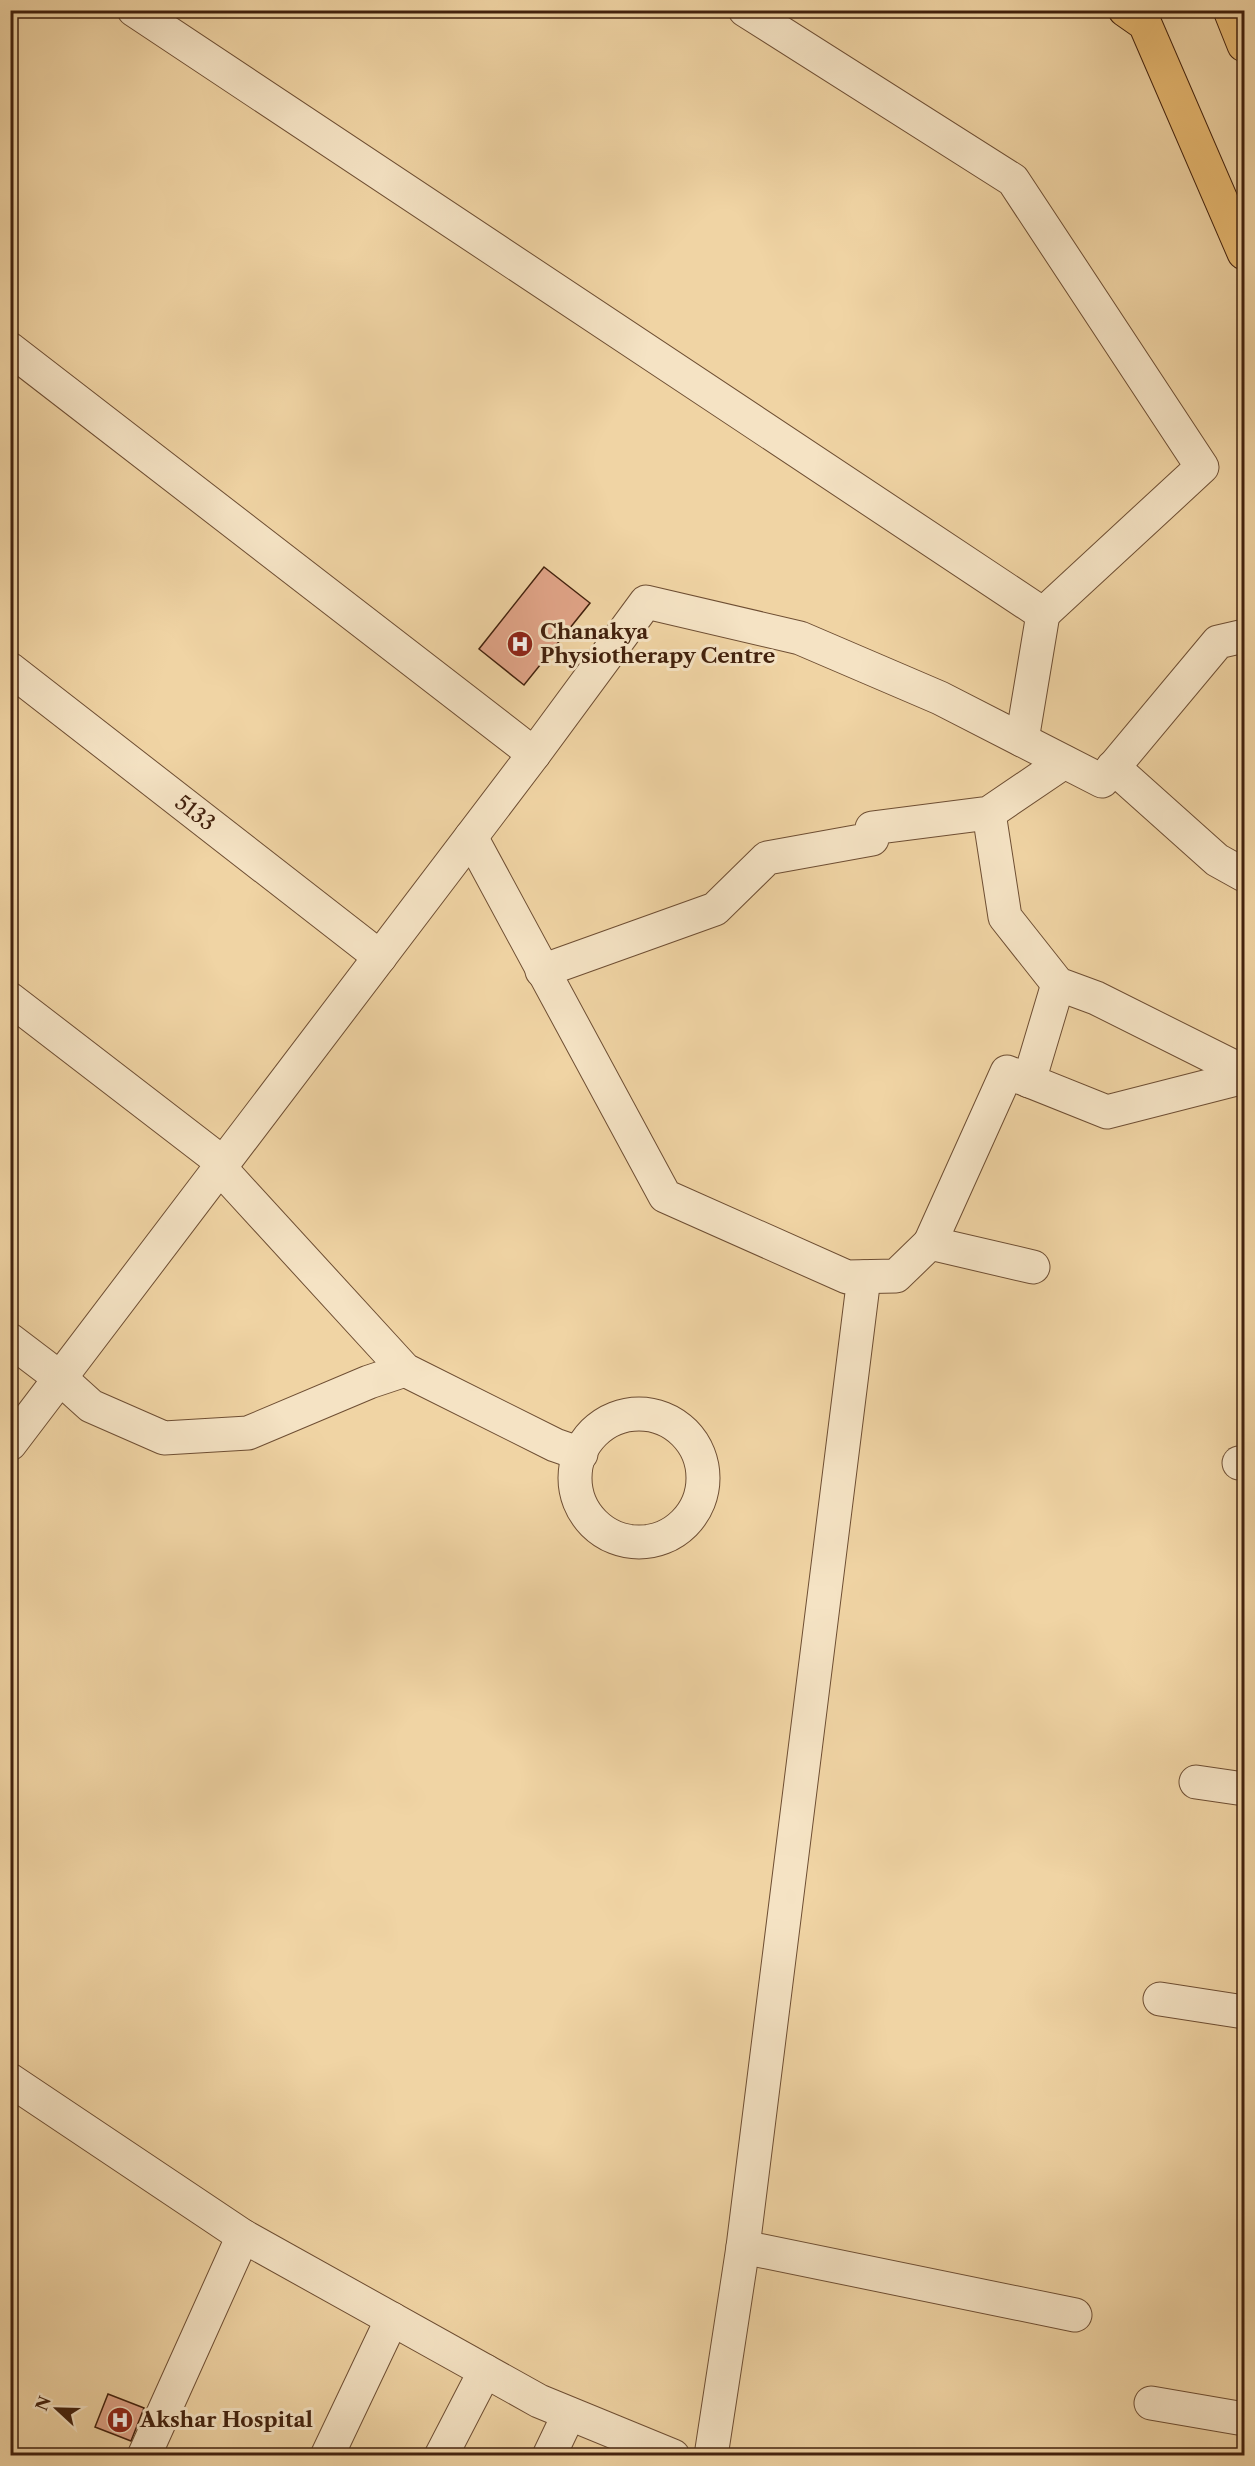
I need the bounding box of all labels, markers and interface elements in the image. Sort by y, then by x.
place label: Chanakya Physiotherapy Centre [540,619,775,668]
hospital icon: Chanakya Physiotherapy Centre [505,629,535,659]
street label: 5133 [171,789,220,836]
north arrow [27,2379,87,2439]
text: N [31,2393,55,2414]
hospital icon: Akshar Hospital [105,2405,135,2435]
place label: Akshar Hospital [139,2407,313,2432]

